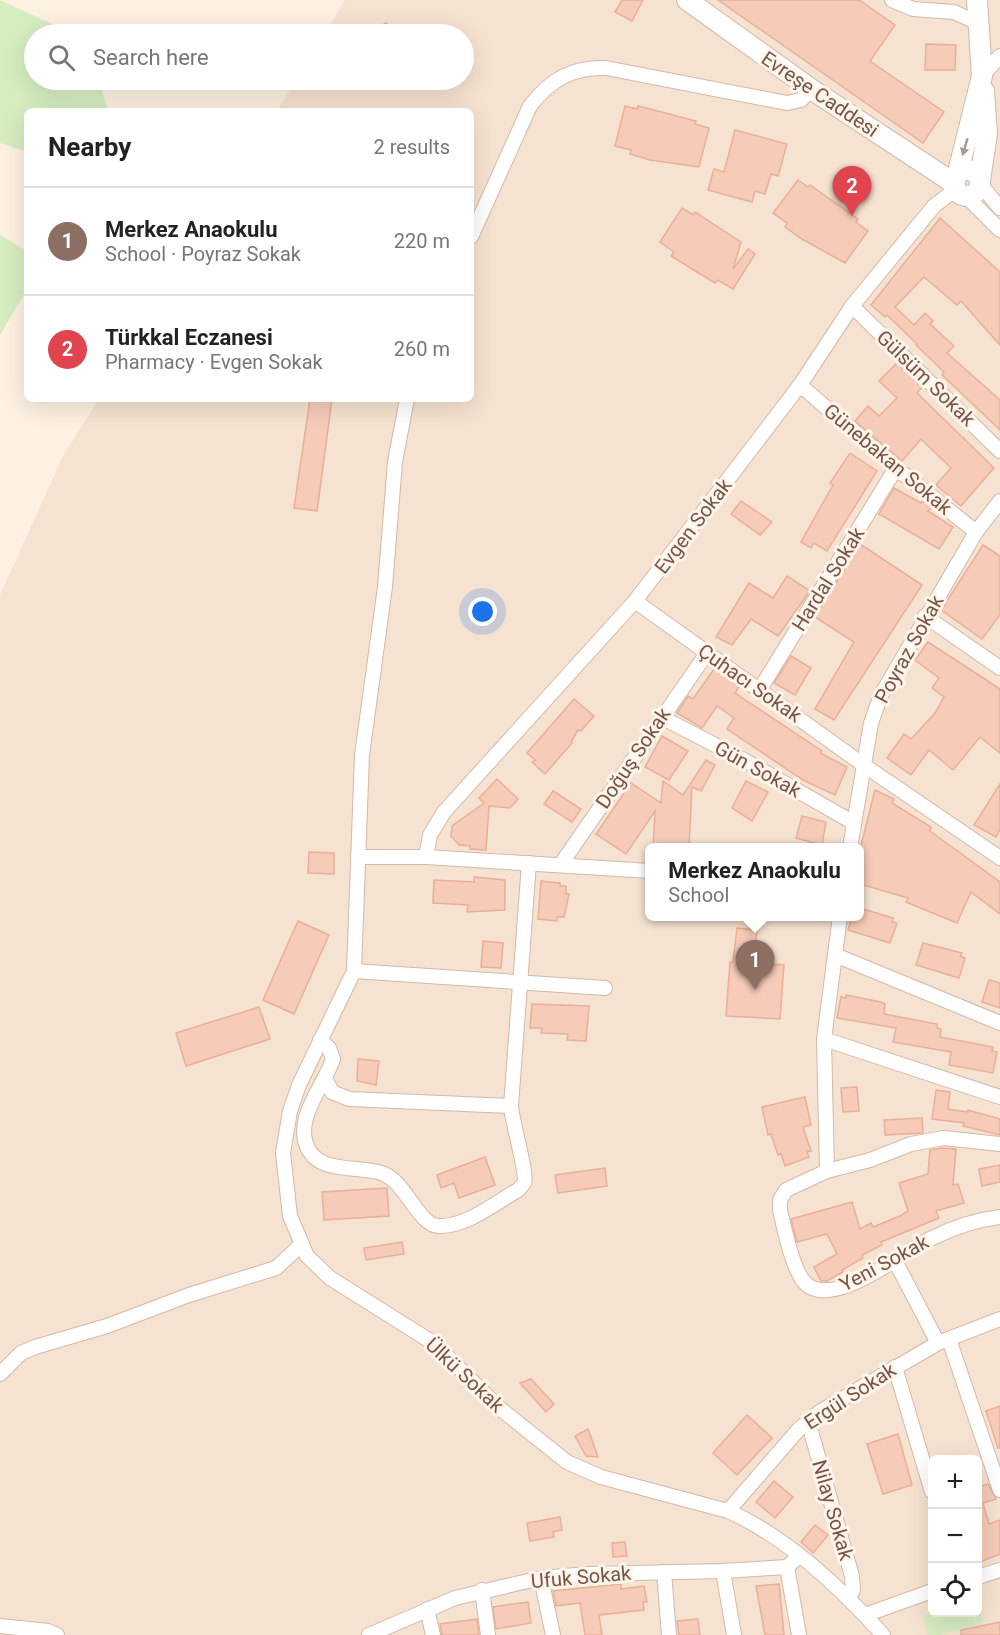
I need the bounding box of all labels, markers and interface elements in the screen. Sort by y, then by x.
search box [24,24,474,90]
icon: search [45,41,78,74]
text: Search here [93,45,209,70]
street label: Evreşe Caddesi [757,46,883,142]
text: Nearby [48,132,131,162]
text: 2 results [374,135,450,159]
one-way arrow [960,138,969,156]
pin: 2 [832,166,872,216]
text: Merkez Anaokulu [105,217,277,242]
text: 1 [62,229,73,253]
text: 220 m [394,229,450,253]
text: School · Poyraz Sokak [105,242,301,266]
text: Türkkal Eczanesi [105,325,273,350]
street label: Gülsüm Sokak [872,325,981,432]
text: 2 [62,337,73,361]
text: 260 m [394,337,450,361]
text: Pharmacy · Evgen Sokak [105,350,323,374]
street label: Günebakan Sokak [819,398,958,520]
street label: Evgen Sokak [649,473,737,578]
street label: Hardal Sokak [787,522,870,635]
street label: Poyraz Sokak [869,590,949,707]
your location [468,597,497,626]
street label: Çuhacı Sokak [694,639,807,728]
street label: Doğuş Sokak [590,702,676,813]
street label: Gün Sokak [711,735,806,803]
popup [645,843,864,921]
text: Merkez Anaokulu [668,858,841,883]
text: School [668,883,729,907]
pin: 1 [736,940,774,990]
street label: Yeni Sokak [835,1229,933,1296]
street label: Ülkü Sokak [421,1333,510,1418]
street label: Ergül Sokak [800,1357,901,1435]
map controls [928,1455,982,1617]
button: + [928,1455,982,1509]
street label: Nilay Sokak [807,1457,859,1564]
button: − [928,1509,982,1563]
street label: Ufuk Sokak [530,1561,633,1593]
button: locate [928,1563,982,1617]

